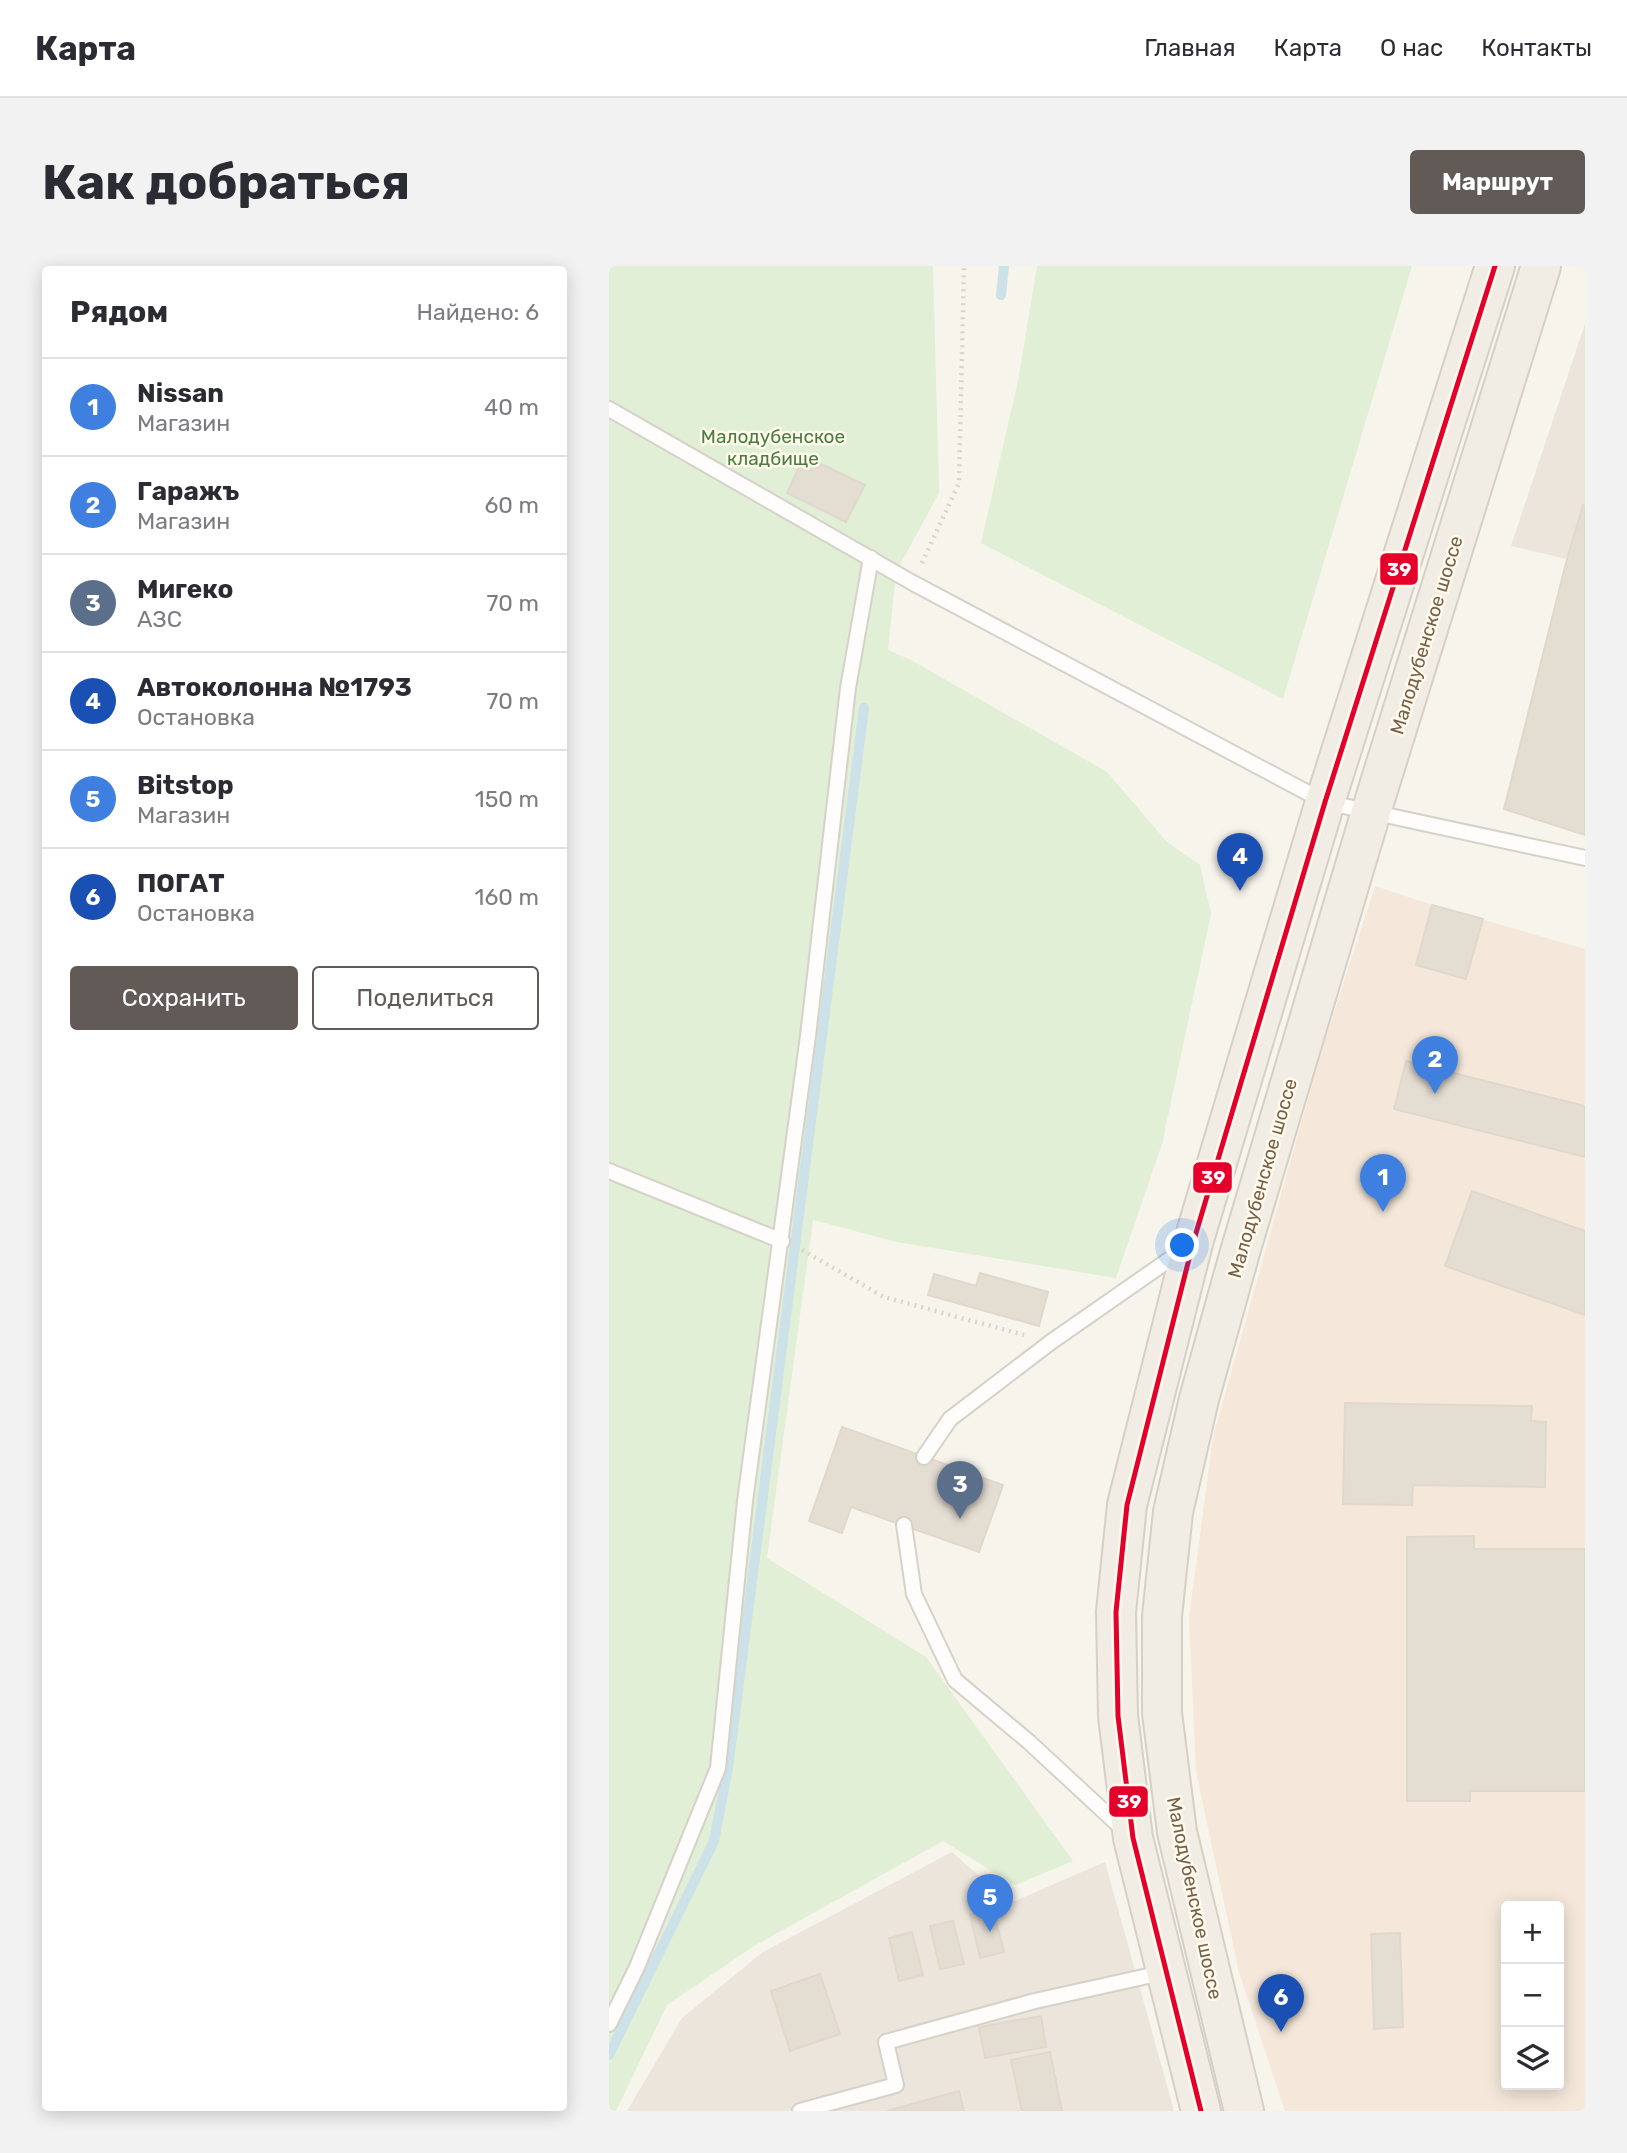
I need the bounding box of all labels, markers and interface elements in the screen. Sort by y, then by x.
text: Карта [35,29,136,68]
text: Главная [1144,34,1236,62]
text: Карта [1274,34,1342,62]
text: О нас [1380,34,1443,62]
text: Контакты [1481,34,1592,62]
button: Маршрут [1410,150,1585,214]
text: Как добраться [42,153,410,211]
text: Рядом [70,294,168,330]
text: Найдено: 6 [417,298,539,326]
text: Nissan [137,378,224,409]
text: 1 [87,393,99,421]
text: 40 m [484,393,539,421]
text: Магазин [137,409,230,437]
park label: Малодубенское кладбище [701,425,845,470]
text: Гаражъ [137,476,239,507]
text: 2 [86,491,100,519]
text: 60 m [484,491,539,519]
text: Магазин [137,507,230,535]
street label: Малодубенское шоссе [1385,533,1468,737]
line badge: 39 [1379,552,1419,586]
text: 39 [1387,558,1411,581]
text: Мигеко [137,574,233,605]
text: 3 [85,589,101,617]
text: 70 m [487,589,539,617]
text: АЗС [137,605,182,633]
text: Автоколонна №1793 [137,672,412,703]
text: 4 [85,687,101,715]
text: 70 m [487,687,539,715]
text: Остановка [137,703,255,731]
text: Bitstop [137,770,234,801]
text: 5 [86,785,100,813]
text: 150 m [475,785,539,813]
text: Магазин [137,801,230,829]
pin: 4 [1217,833,1263,891]
text: ПОГАТ [137,868,225,899]
text: 6 [86,883,100,911]
text: 160 m [475,883,539,911]
text: Остановка [137,899,255,927]
button: Сохранить [70,966,298,1030]
button: Поделиться [312,966,539,1030]
pin: 2 [1412,1036,1458,1094]
street label: Малодубенское шоссе [1223,1076,1302,1281]
pin: 1 [1360,1154,1406,1212]
line badge: 39 [1192,1161,1233,1194]
text: 39 [1201,1166,1225,1189]
your location [1165,1228,1199,1262]
pin: 3 [937,1461,983,1519]
line badge: 39 [1108,1785,1149,1818]
text: 39 [1117,1790,1141,1813]
street label: Малодубенское шоссе [1162,1795,1227,2001]
pin: 5 [967,1874,1013,1932]
map controls [1501,1901,1564,2090]
button: + [1501,1901,1564,1964]
button: − [1501,1964,1564,2027]
pin: 6 [1258,1974,1304,2032]
button: layers [1501,2027,1564,2090]

